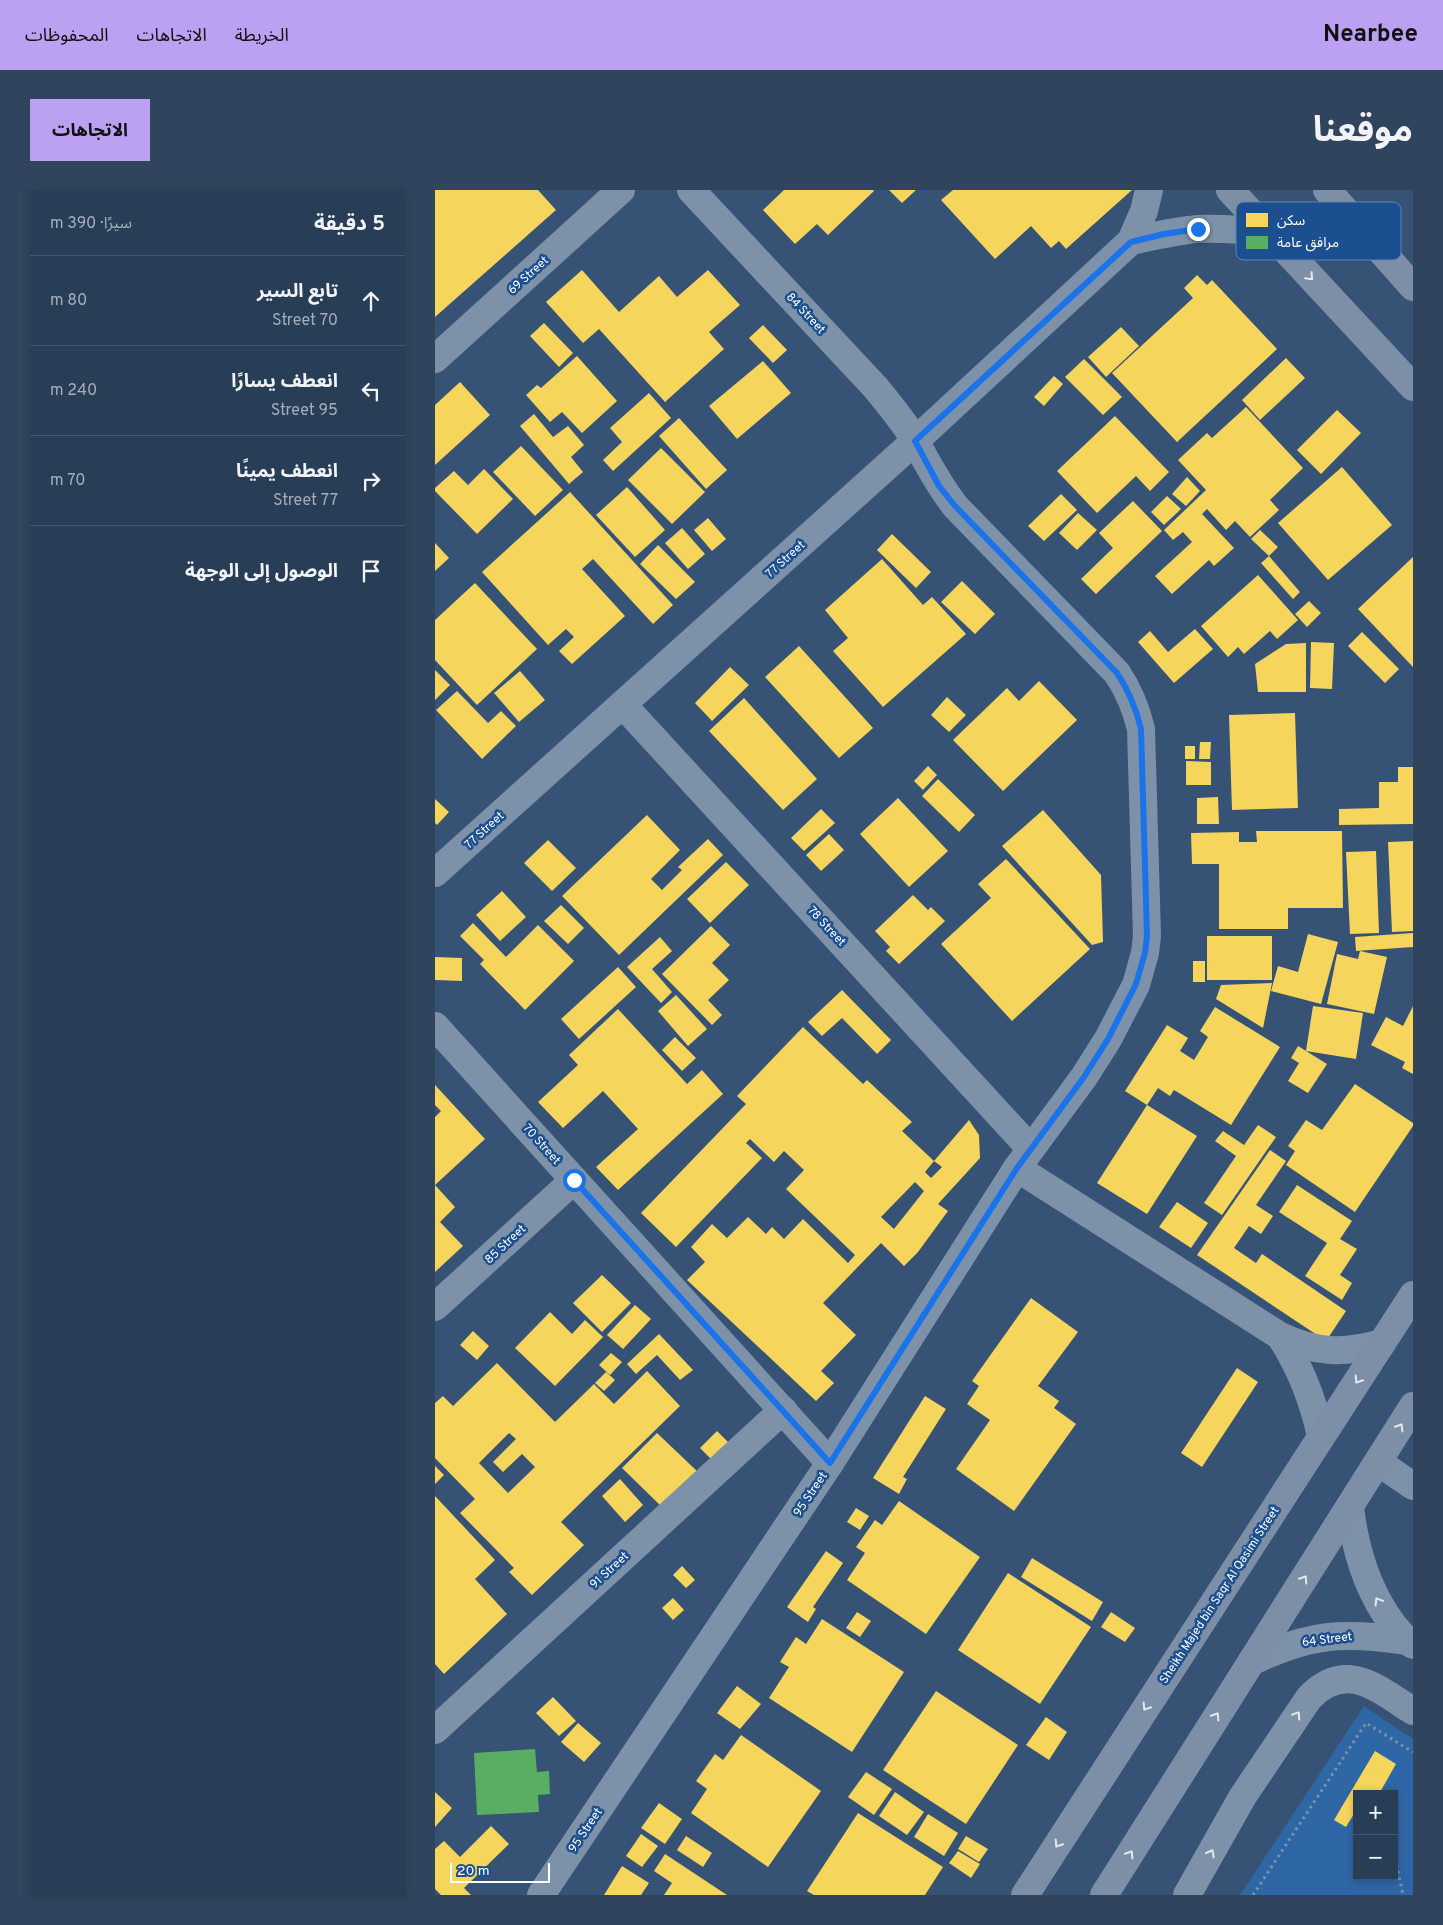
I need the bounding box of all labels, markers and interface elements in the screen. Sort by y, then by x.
text: Nearbee [1323,20,1418,50]
text: المحفوظات [25,25,109,48]
text: الاتجاهات [137,25,207,48]
text: الخريطة [235,25,289,48]
button: الاتجاهات [30,99,150,161]
text: موقعنا [1313,110,1413,154]
legend [1236,202,1401,260]
text: 5 دقيقة [314,211,385,238]
text: سكن [1277,213,1305,230]
text: سيرًا · 390 m [50,214,132,234]
route end [1187,218,1210,241]
text: مرافق عامة [1277,235,1339,252]
street label: 69 Street [505,253,553,298]
one-way arrow [1304,272,1313,281]
text: تابع السير [257,280,338,304]
icon: ahead [357,287,385,315]
street label: 84 Street [782,290,828,338]
text: 80 m [50,291,87,311]
text: 70 Street [272,311,338,331]
text: انعطف يسارًا [231,370,338,394]
icon: left [357,377,385,405]
text: 240 m [50,381,97,401]
text: 95 Street [271,401,338,421]
text: انعطف يمينًا [236,460,338,484]
icon: right [357,467,385,495]
text: 70 m [50,471,85,491]
text: 77 Street [273,491,338,511]
street label: 77 Street [762,538,809,582]
icon: arrive [357,557,385,585]
text: الوصول إلى الوجهة [185,560,338,584]
street label: 77 Street [461,809,508,853]
street label: 78 Street [804,903,849,950]
street label: 70 Street [519,1121,564,1168]
route start [563,1169,586,1192]
street label: 85 Street [482,1222,530,1268]
one-way arrow [1355,1374,1364,1383]
one-way arrow [1394,1424,1403,1433]
street label: 95 Street [790,1469,832,1520]
street label: Sheikh Majed bin Saqr Al Qasimi Street [1156,1504,1283,1687]
street label: 91 Street [587,1549,633,1593]
one-way arrow [1297,1576,1307,1585]
one-way arrow [1375,1597,1385,1606]
street label: 64 Street [1301,1629,1353,1651]
one-way arrow [1143,1702,1153,1711]
one-way arrow [1291,1711,1300,1721]
one-way arrow [1210,1713,1220,1722]
map controls [1353,1790,1398,1880]
button: + [1353,1790,1398,1835]
street label: 95 Street [565,1805,607,1856]
button: − [1353,1835,1398,1880]
one-way arrow [1055,1838,1064,1847]
one-way arrow [1205,1849,1215,1858]
one-way arrow [1123,1850,1133,1859]
scale bar [450,1860,550,1883]
text: 20 m [457,1863,490,1880]

